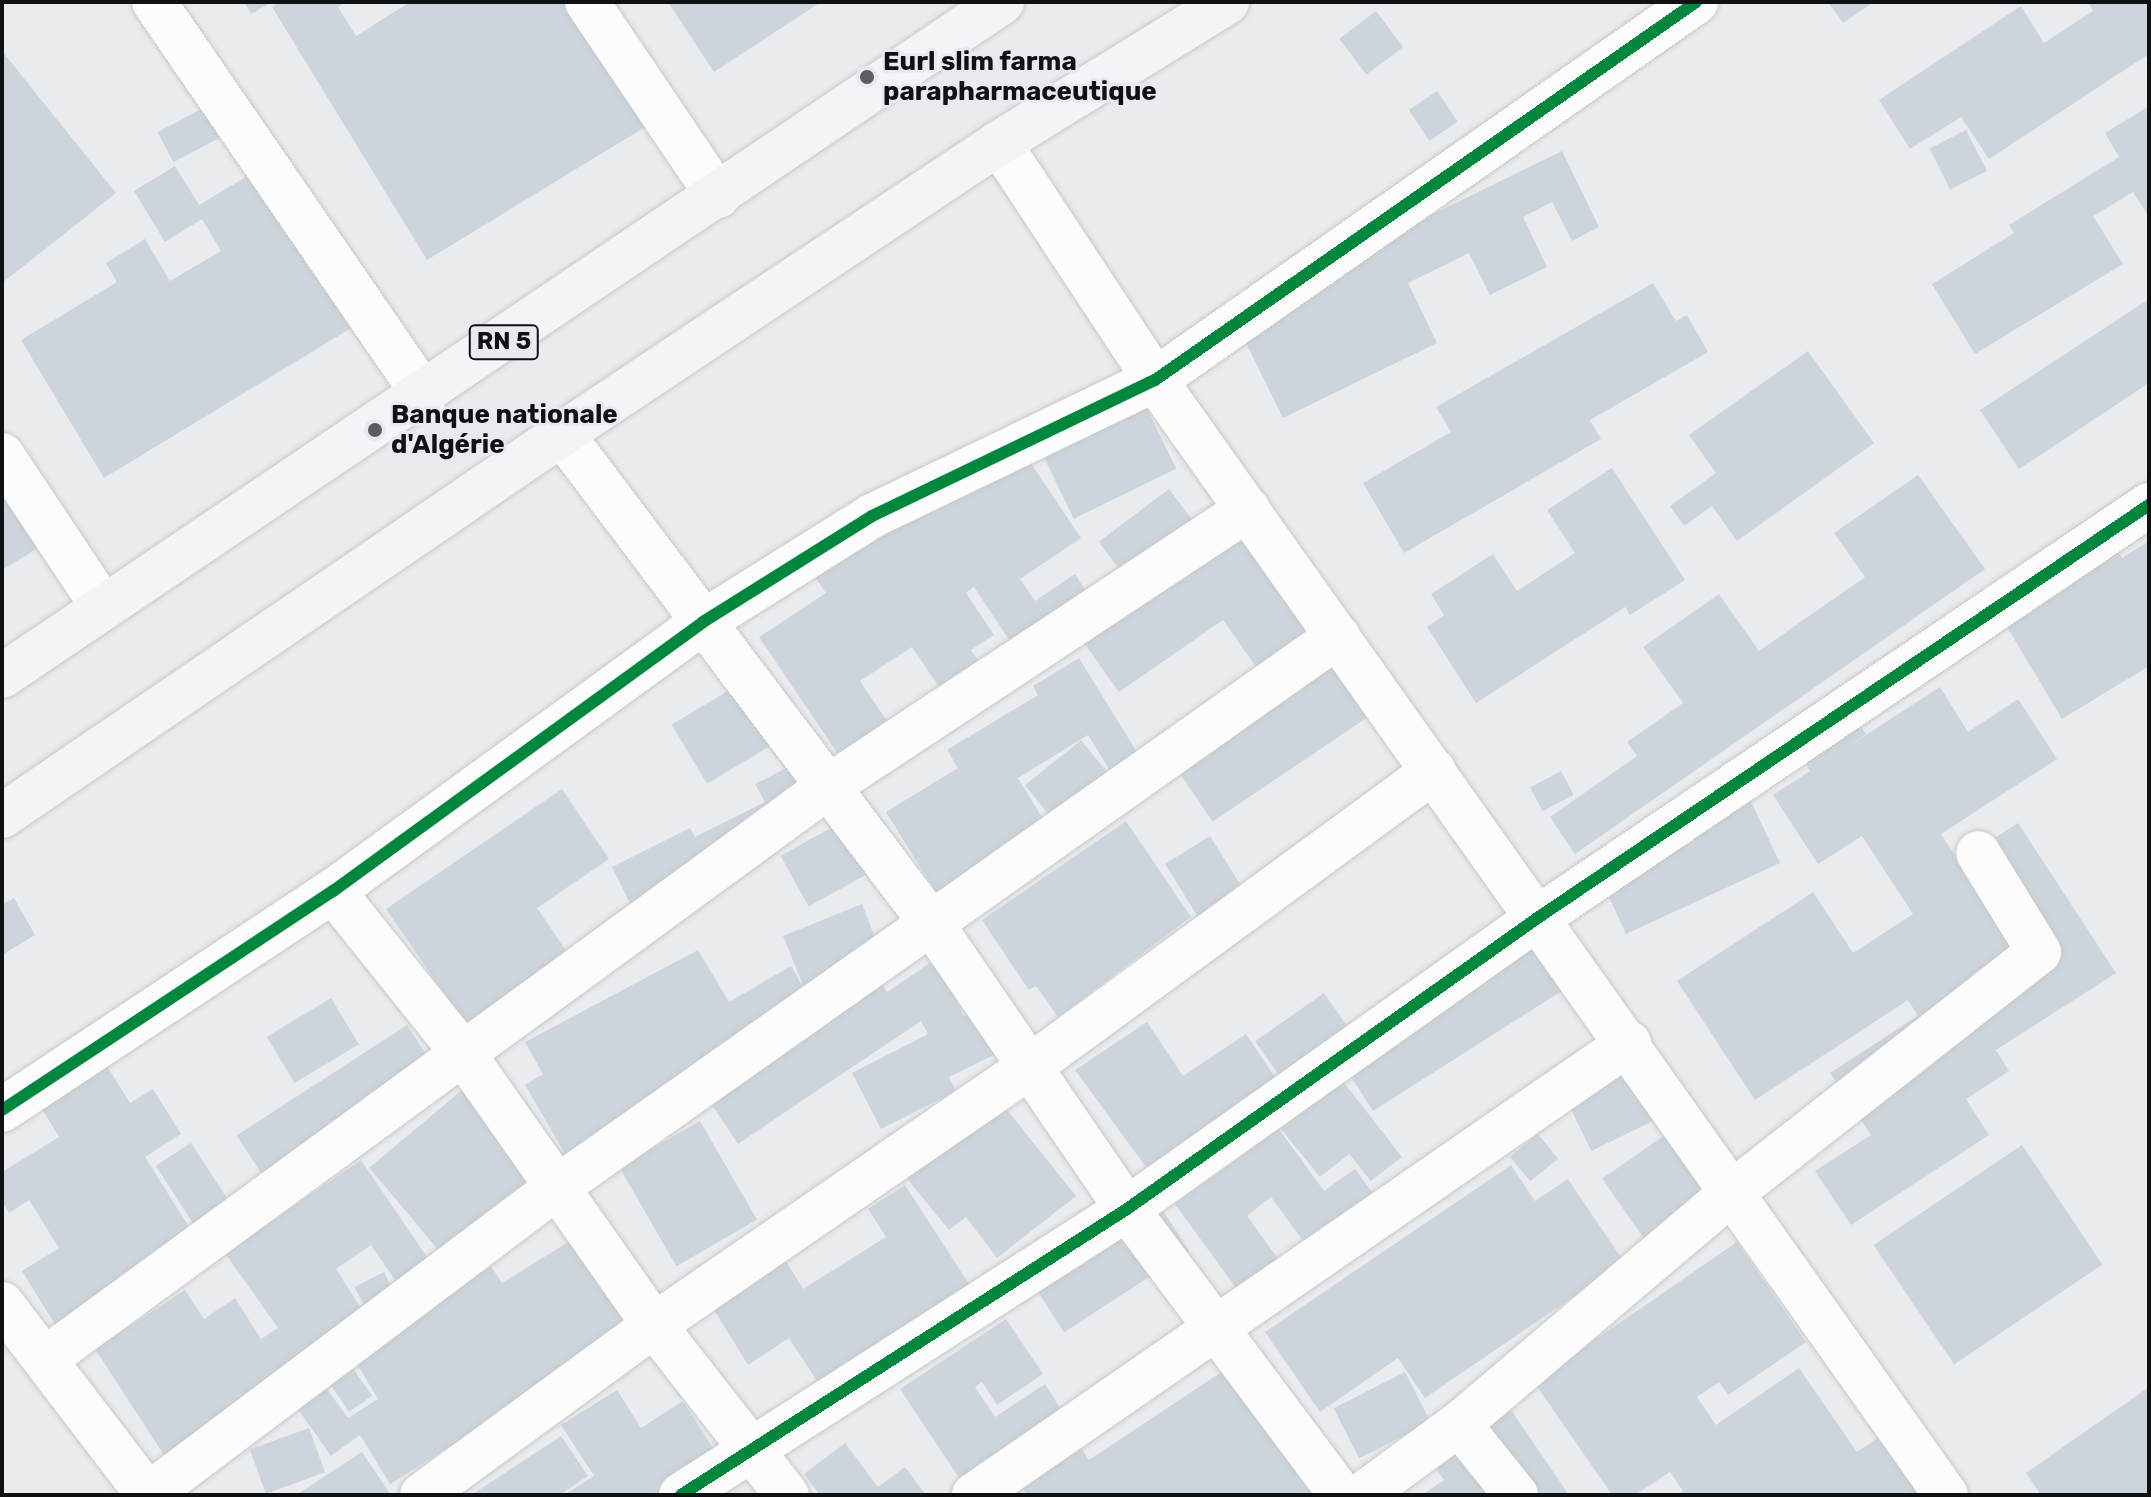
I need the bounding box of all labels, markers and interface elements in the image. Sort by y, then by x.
place label: Eurl slim farma parapharmaceutique [883,46,1157,108]
marker: Eurl slim farma parapharmaceutique [858,68,876,86]
road number: RN 5 [468,322,540,362]
place label: Banque nationale d'Algérie [391,399,618,460]
marker: Banque nationale d'Algérie [366,421,384,439]

